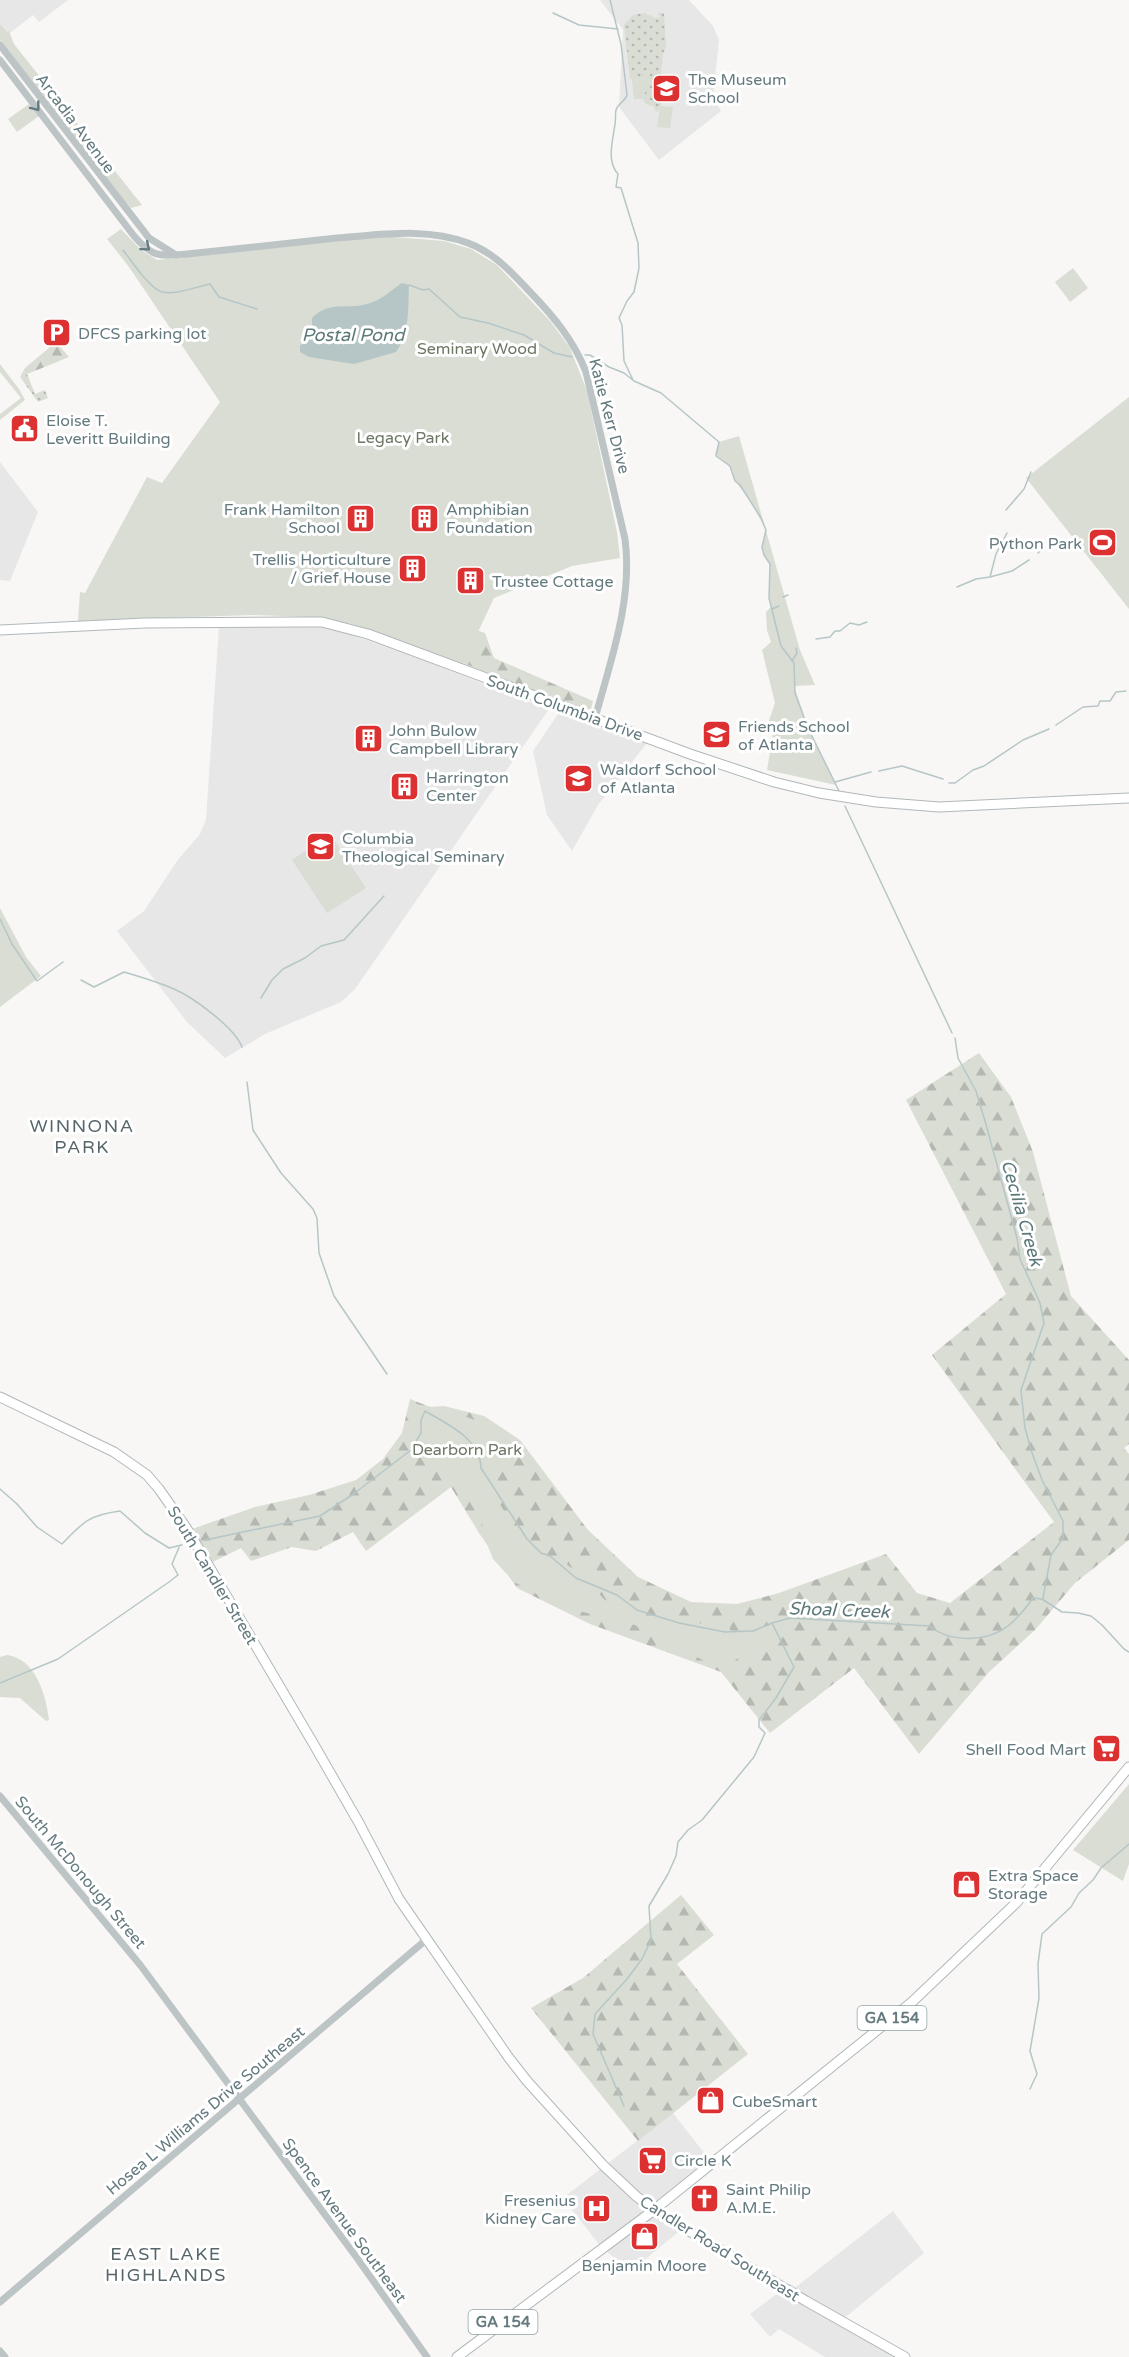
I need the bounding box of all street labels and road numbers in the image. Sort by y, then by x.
street label: Arcadia Avenue [31,70,119,177]
street label: Katie Kerr Drive [584,356,634,476]
street label: South Columbia Drive [484,670,646,746]
street label: South Candler Street [163,1502,261,1649]
street label: South McDonough Street [10,1792,150,1953]
road number: GA 154 [858,2006,926,2030]
street label: Hosea L Williams Drive Southeast [102,2022,309,2200]
street label: Spence Avenue Southeast [278,2134,411,2307]
street label: Candler Road Southeast [636,2191,803,2306]
road number: GA 154 [468,2310,538,2334]

